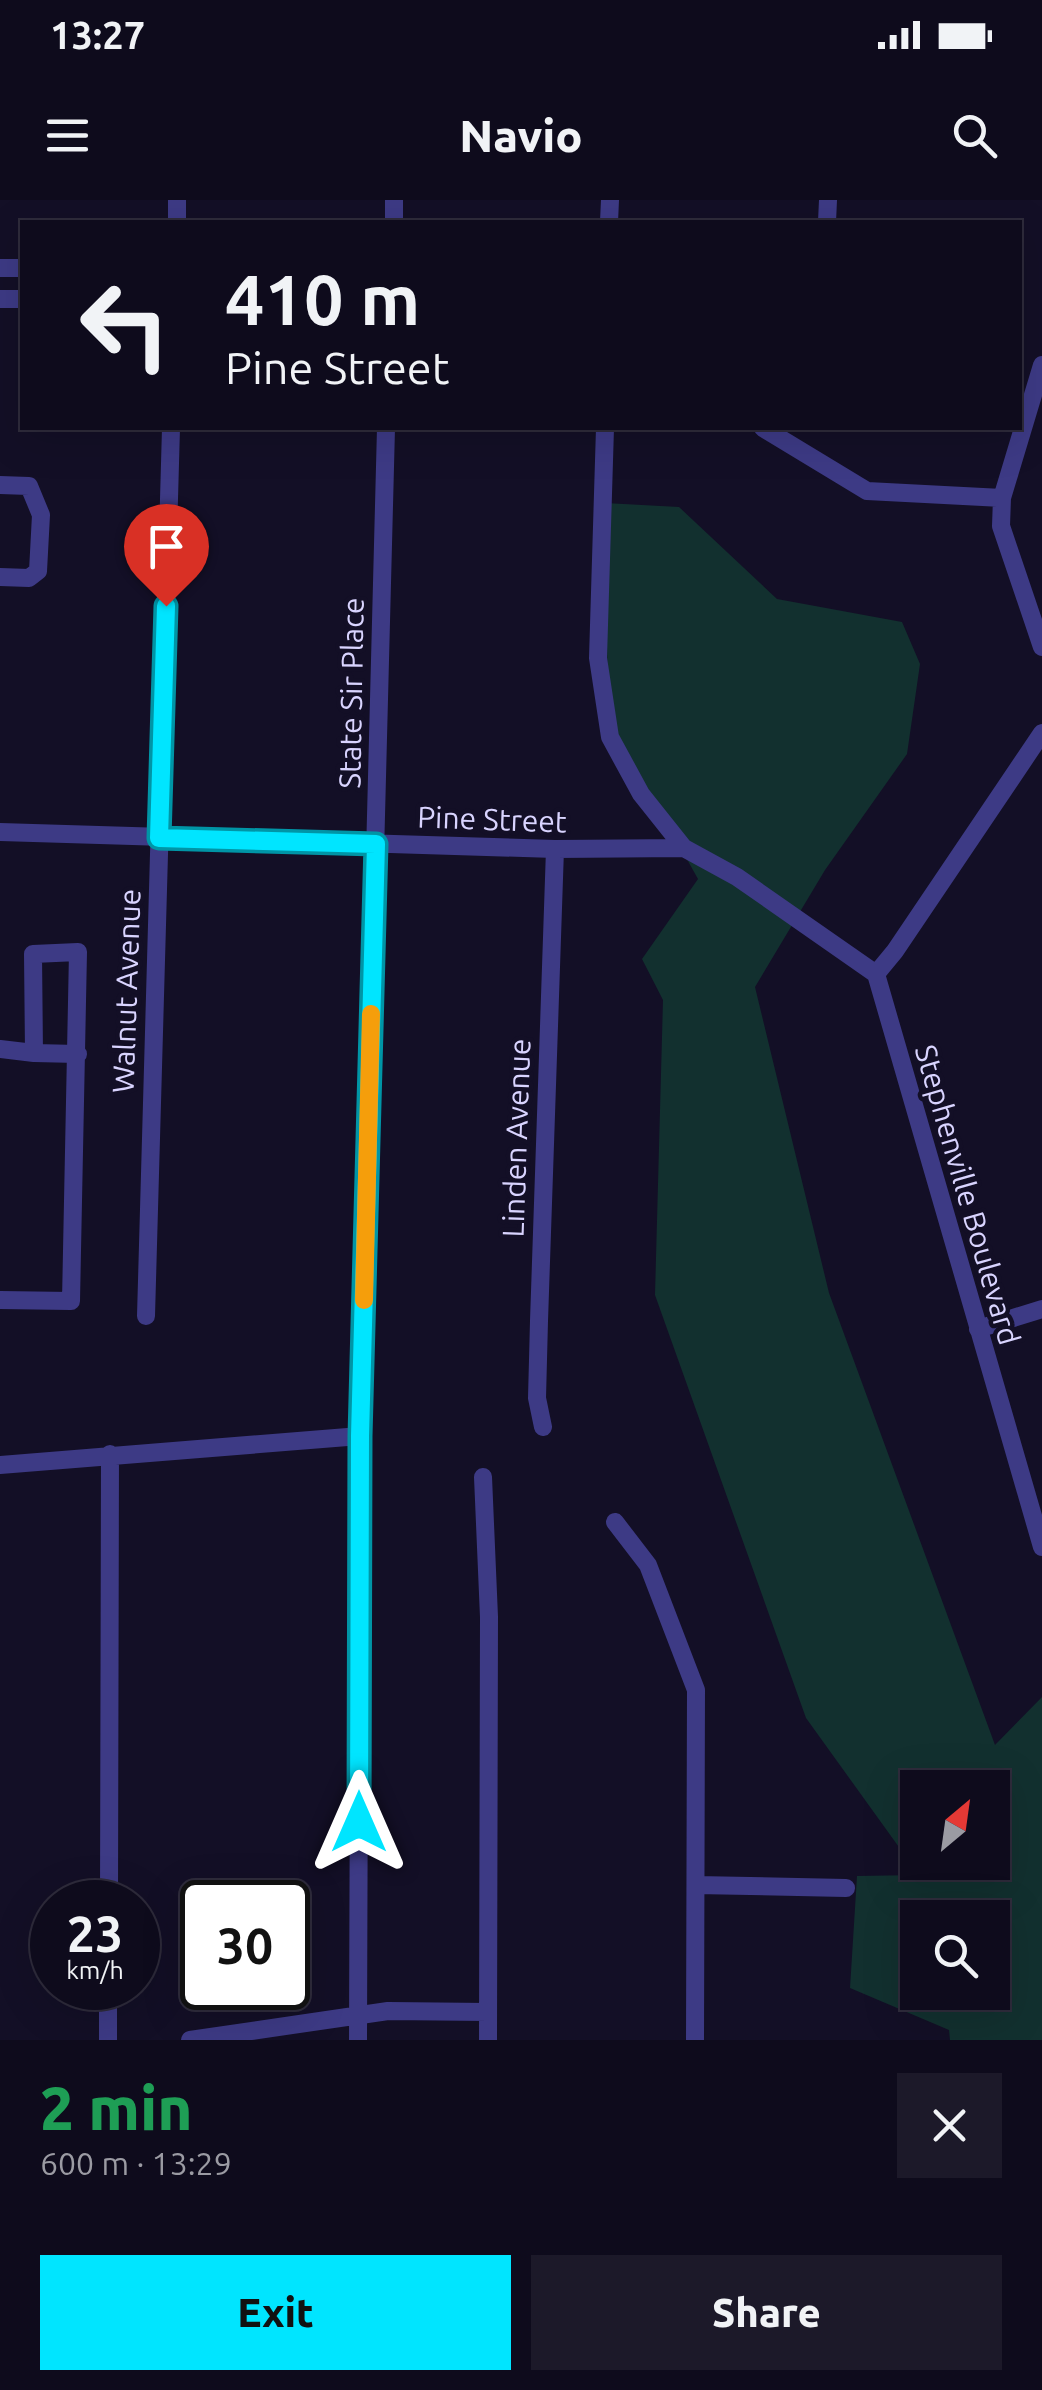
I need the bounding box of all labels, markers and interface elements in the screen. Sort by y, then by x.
text: 13:27 [50,14,145,56]
icon: menu [40,108,95,163]
icon: search [947,108,1002,163]
text: Navio [459,110,583,161]
icon: left [60,260,190,390]
text: 410 m [225,260,420,338]
text: Pine Street [225,342,449,393]
pin [124,504,209,607]
icon: arrive [139,519,194,574]
street label: State Sir Place [332,597,370,789]
street label: Pine Street [417,799,568,839]
street label: Walnut Avenue [105,888,147,1094]
street label: Linden Avenue [496,1038,536,1238]
street label: Stephenville Boulevard [909,1041,1027,1349]
position arrow [307,1770,411,1874]
north arrow [900,1770,1010,1880]
map controls [900,1770,1010,2010]
speed limit sign: 30 [180,1880,310,2010]
button: search [900,1900,1010,2010]
text: 23 [67,1905,123,1961]
text: km/h [66,1956,124,1984]
button: close [897,2073,1002,2178]
text: 2 min [40,2074,193,2141]
text: 600 m · 13:29 [40,2145,232,2181]
button: Exit [40,2255,511,2370]
button: Share [531,2255,1002,2370]

